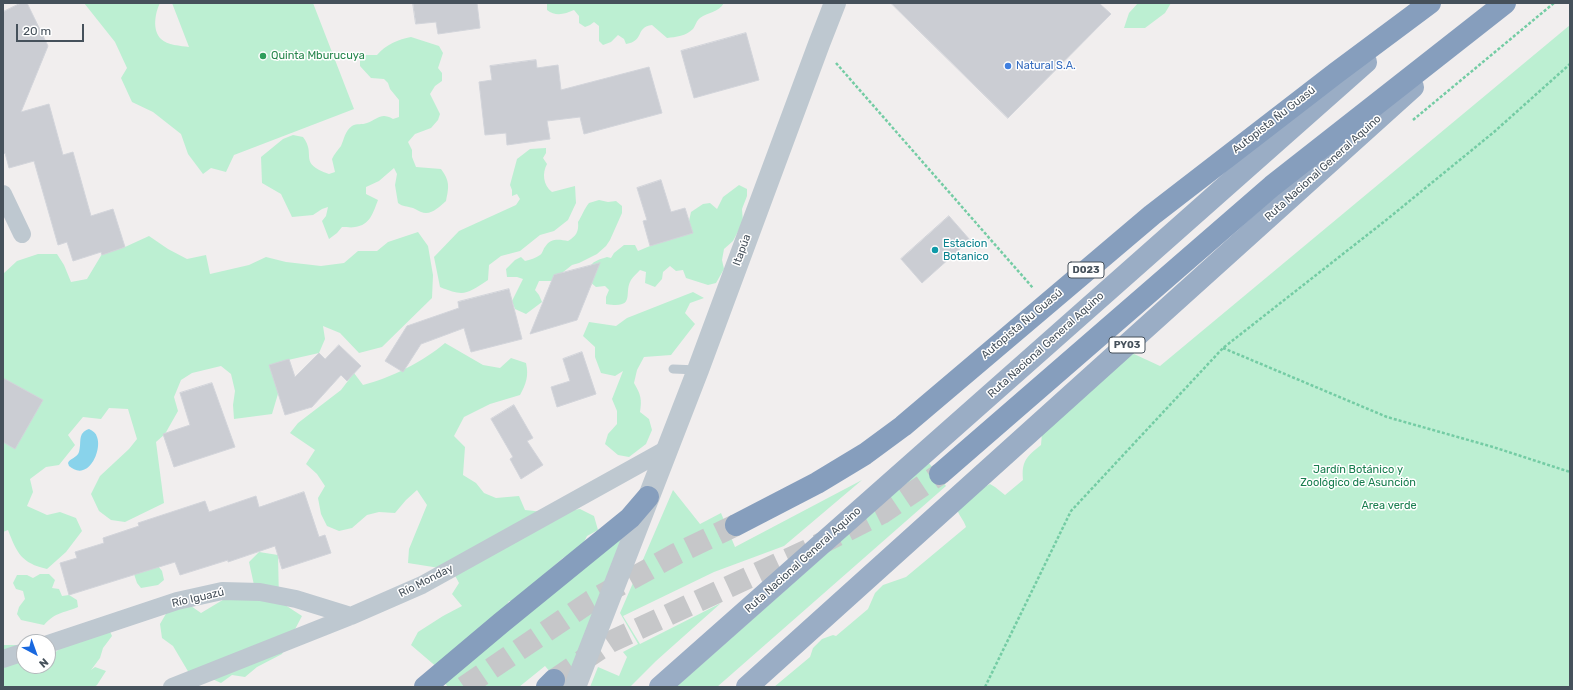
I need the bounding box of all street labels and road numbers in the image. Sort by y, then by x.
street label: Autopista Ñu Guasú [1230,83,1318,157]
street label: Ruta Nacional General Aquino [1262,112,1384,224]
street label: Itapúa [730,232,754,268]
road number: D023 [1068,262,1104,278]
street label: Autopista Ñu Guasú [979,286,1065,362]
street label: Ruta Nacional General Aquino [985,289,1107,401]
road number: PY03 [1109,337,1145,353]
street label: Ruta Nacional General Aquino [742,504,864,616]
street label: Río Monday [397,562,455,600]
street label: Río Iguazú [171,586,225,610]

